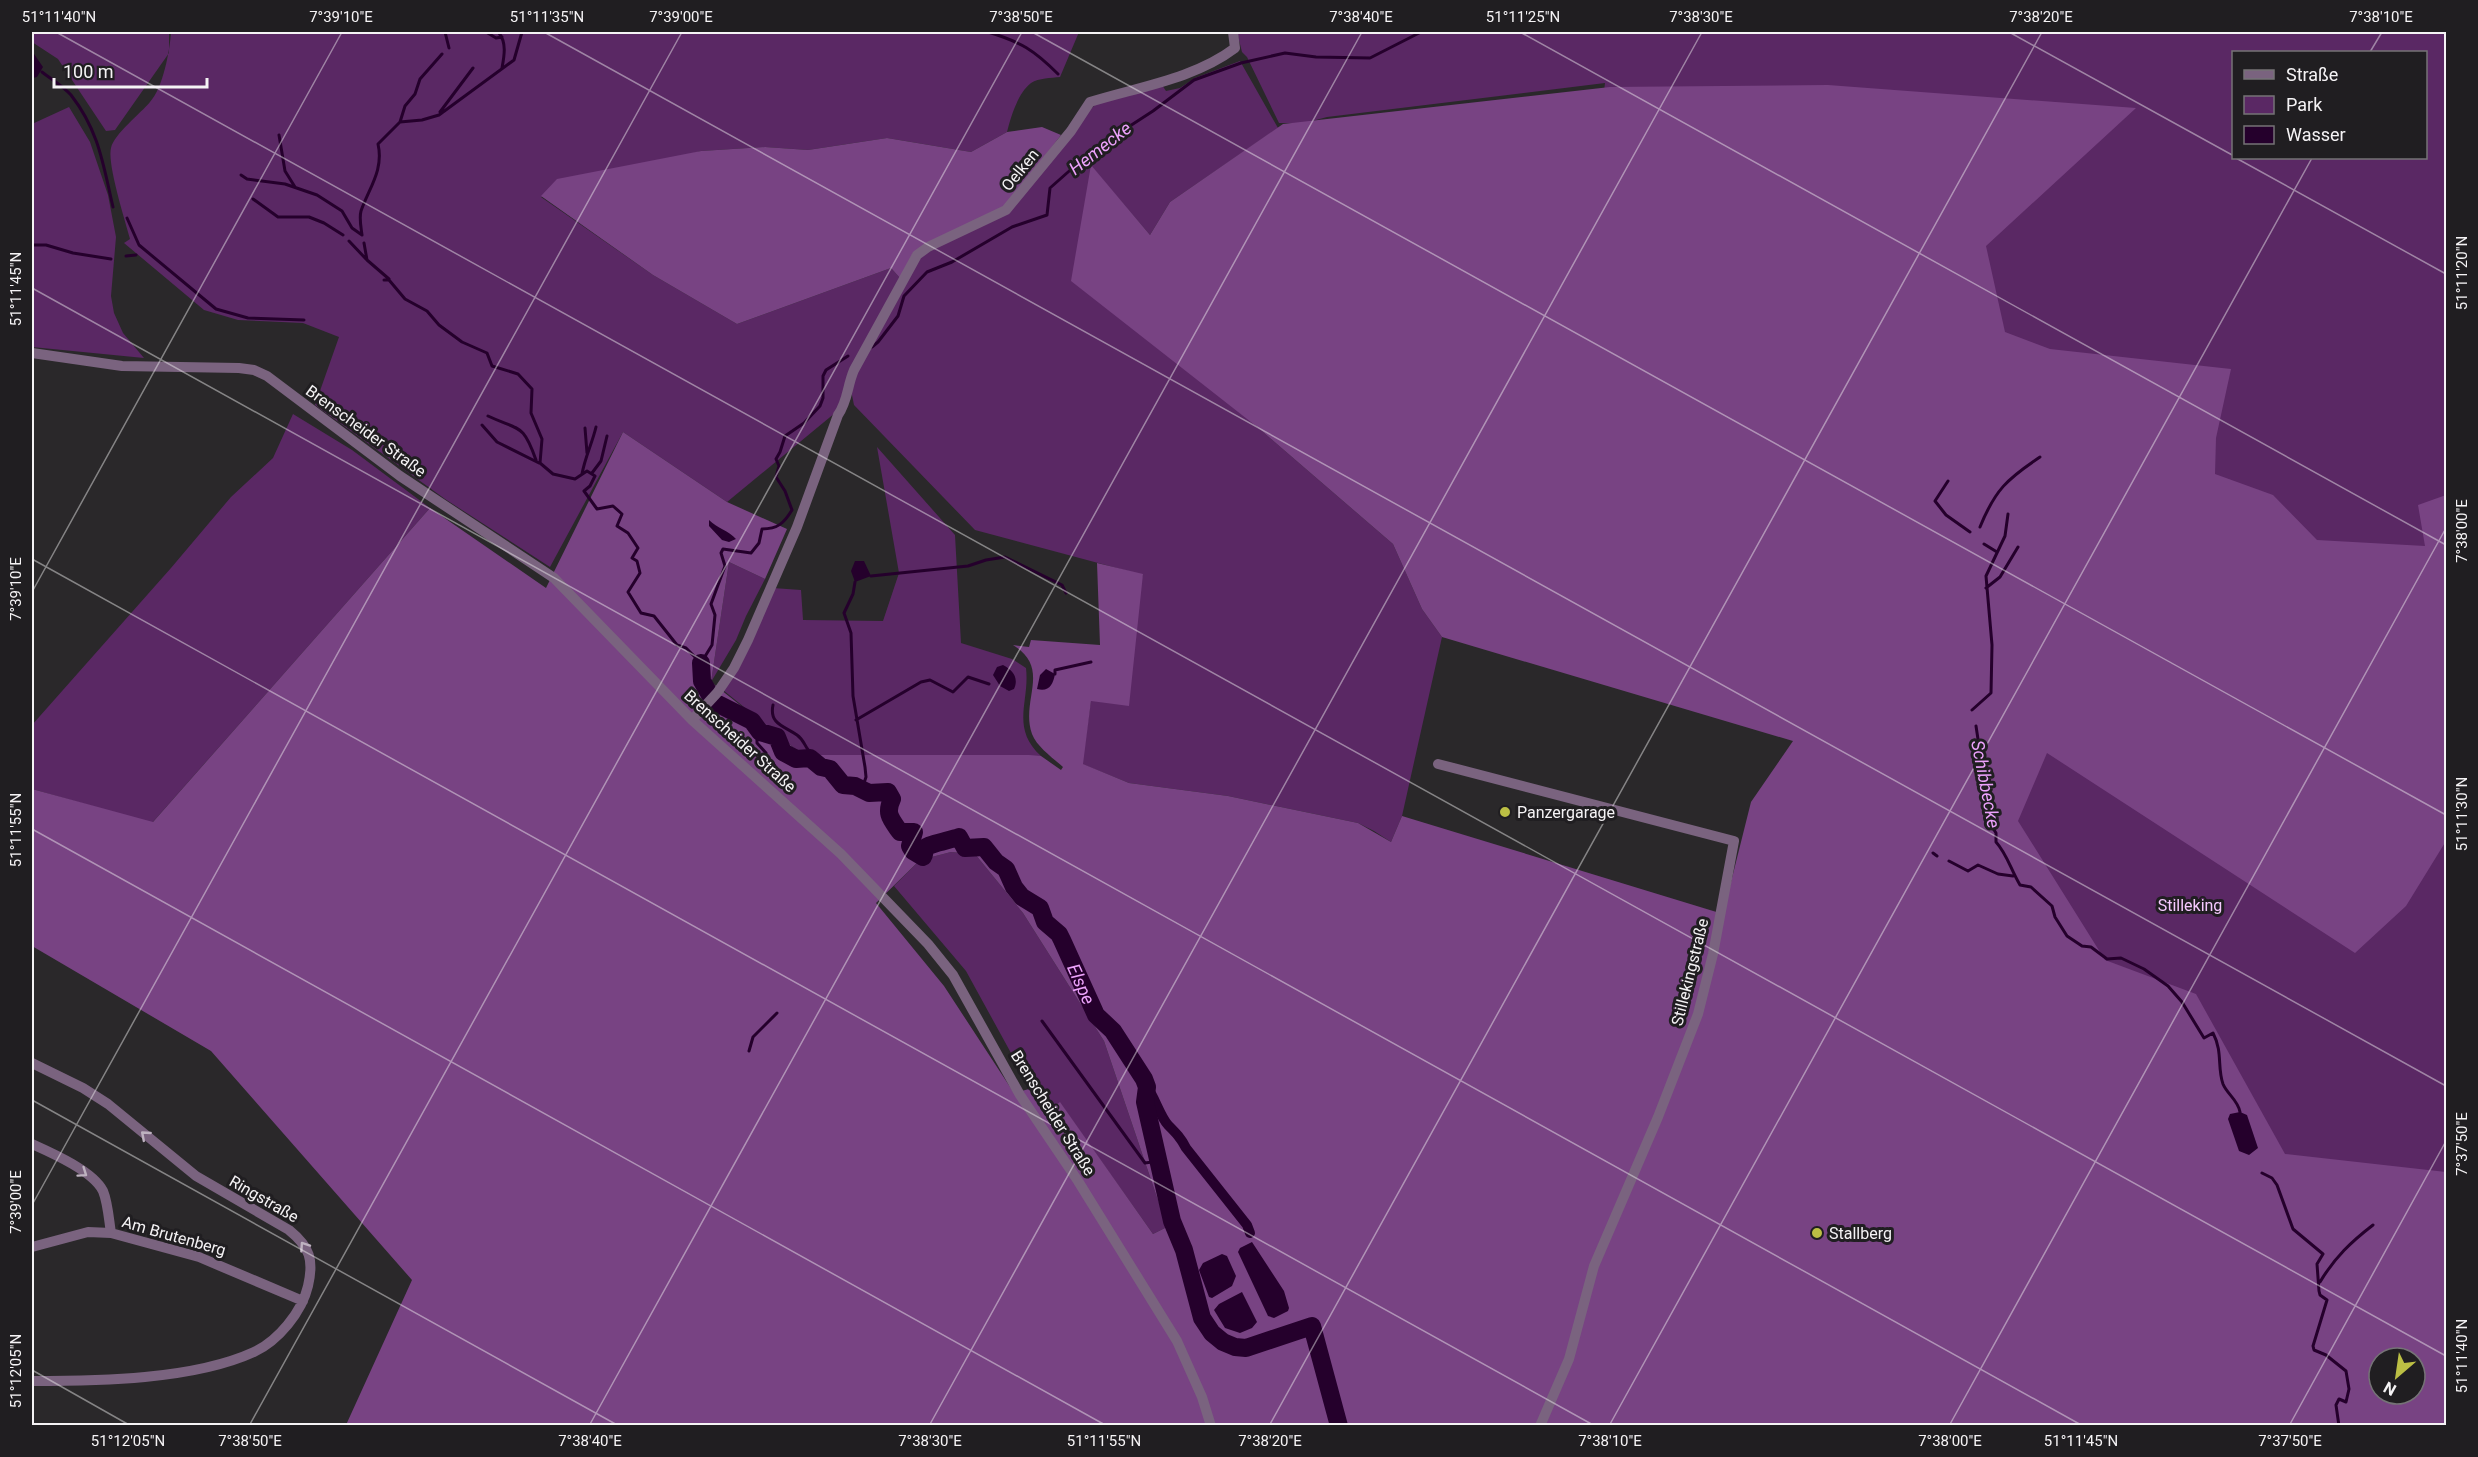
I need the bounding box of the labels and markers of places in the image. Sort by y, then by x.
place label: Panzergarage [1517,803,1615,822]
marker: Panzergarage [1498,805,1512,819]
place label: Stallberg [1829,1224,1892,1243]
marker: Stallberg [1810,1226,1824,1240]

